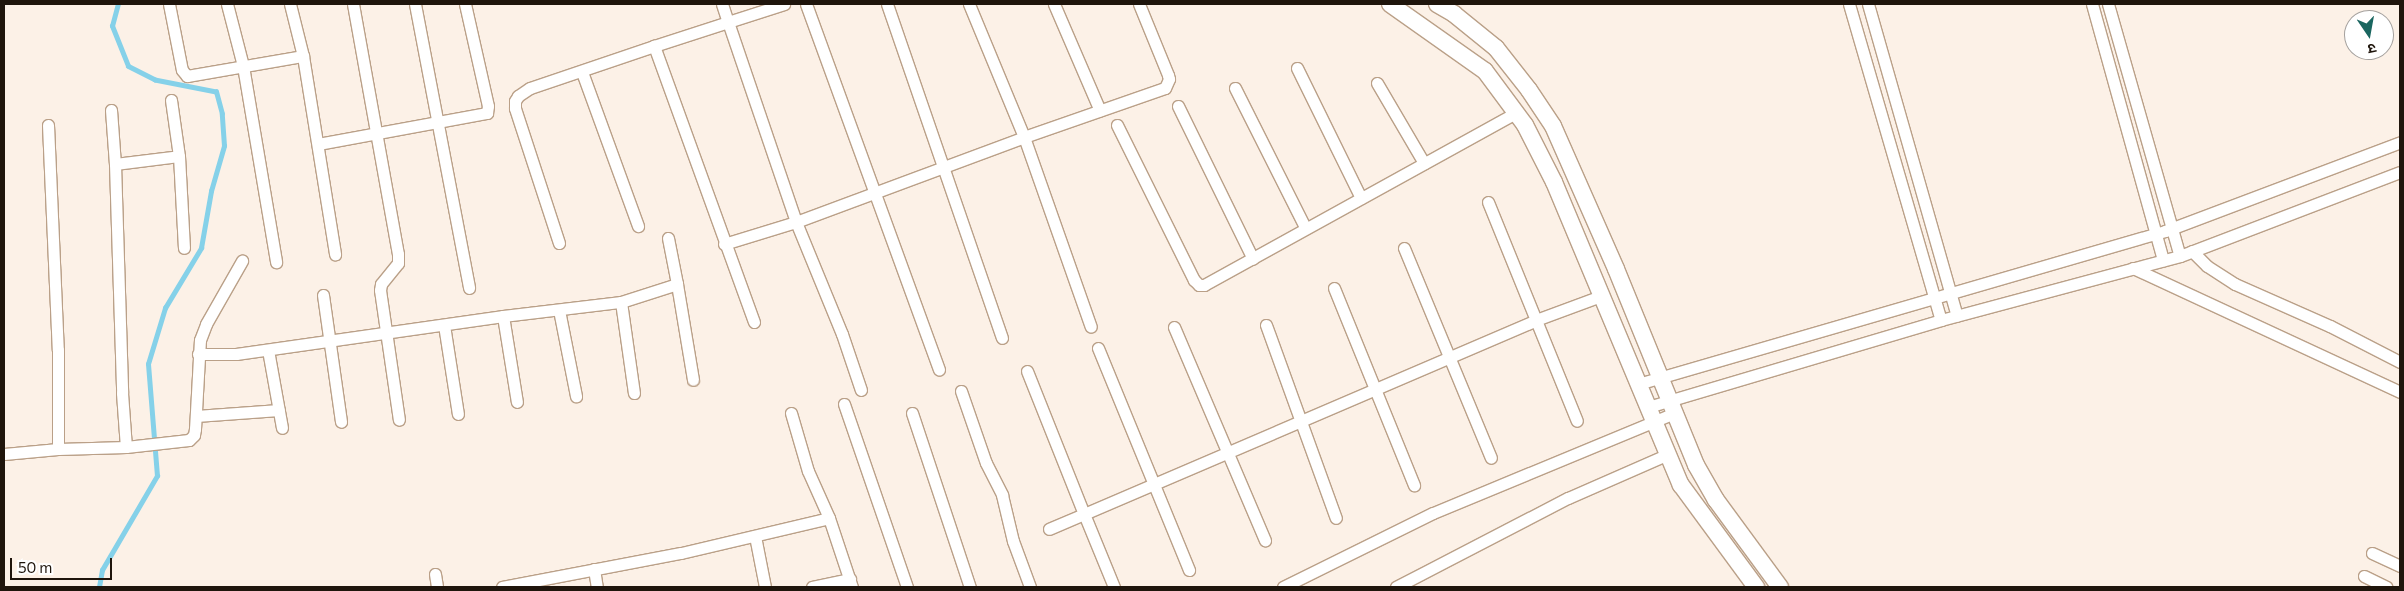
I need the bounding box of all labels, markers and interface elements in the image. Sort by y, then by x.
north arrow [2344,10,2394,60]
text: उ [2366,40,2378,58]
scale bar [12,548,115,580]
text: 50 m [18,558,52,576]

